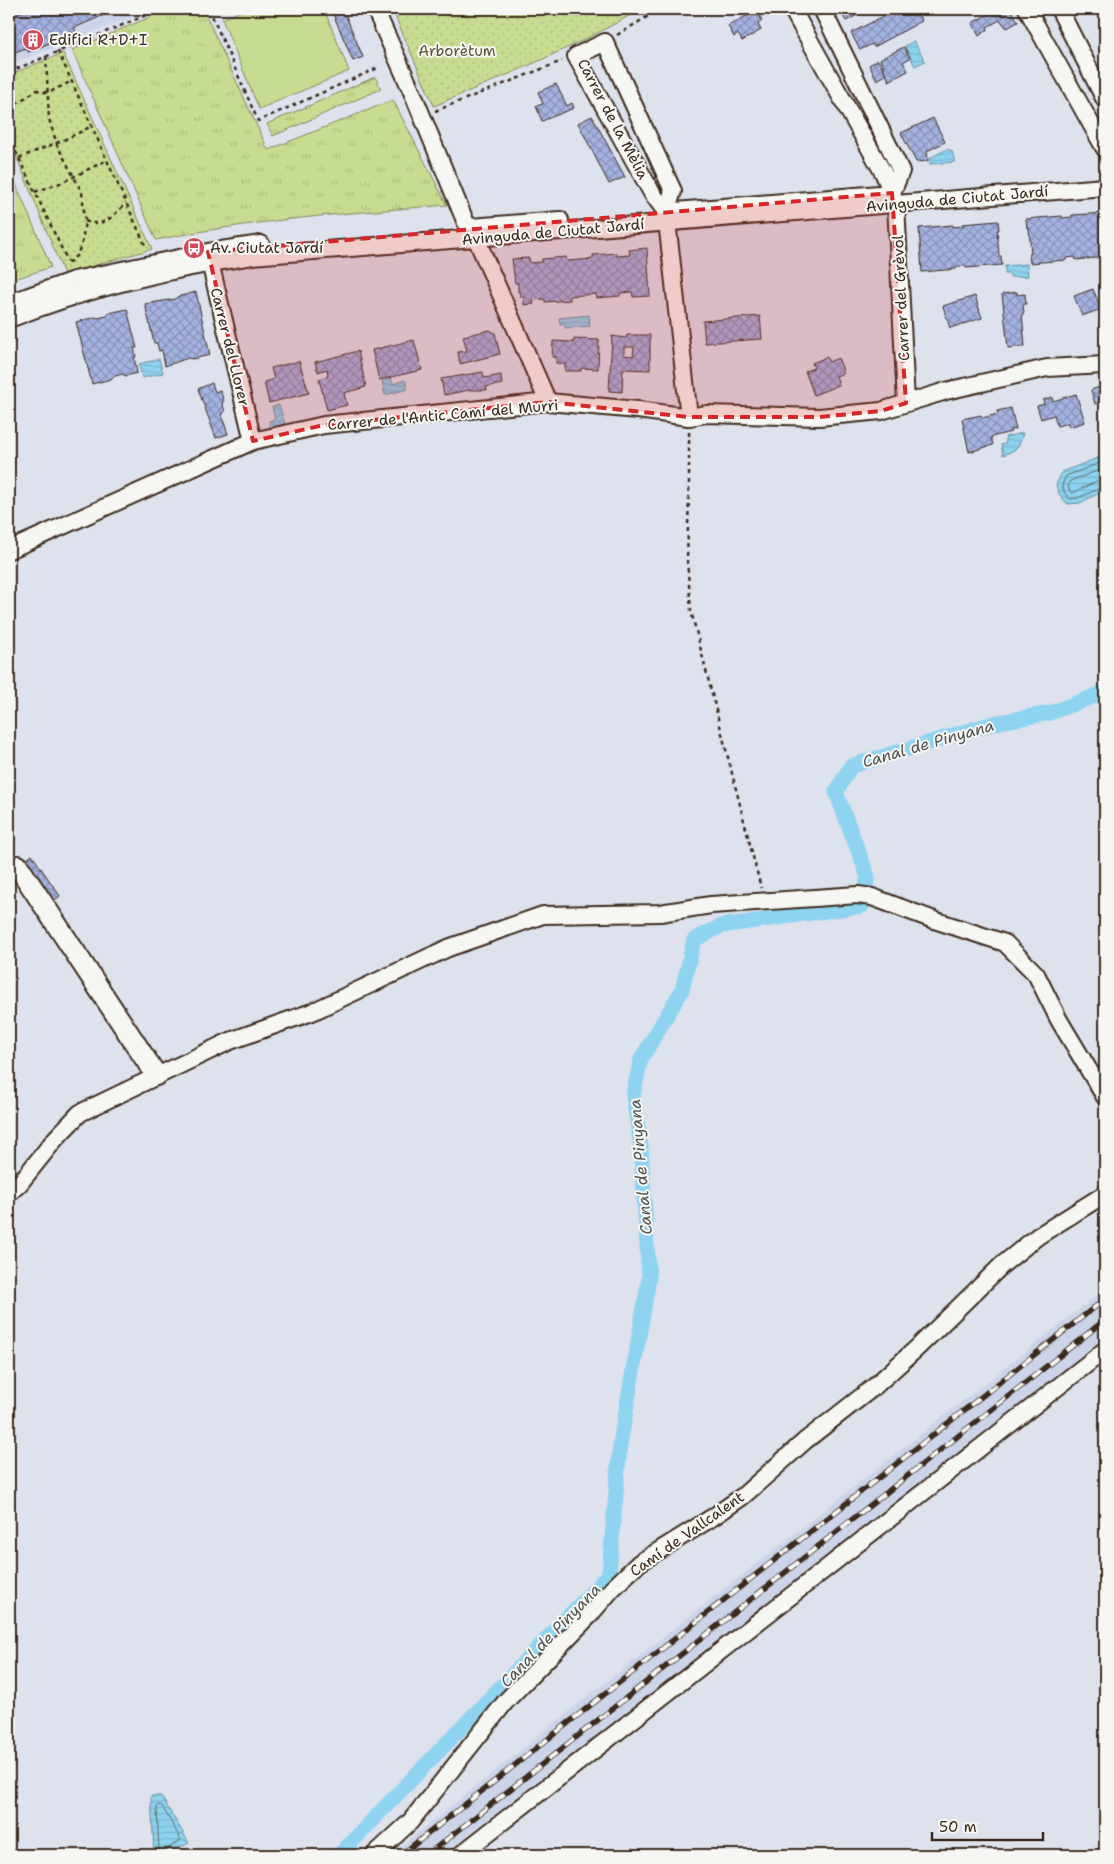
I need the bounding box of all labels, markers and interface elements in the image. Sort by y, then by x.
building icon: Edifici R+D+I [21,28,45,52]
place label: Edifici R+D+I [49,30,147,50]
park label: Arborètum [418,41,496,61]
street label: Carrer de la Mèlia [573,55,654,183]
street label: Avinguda de Ciutat Jardí [865,181,1050,217]
street label: Avinguda de Ciutat Jardí [461,214,646,250]
street label: Carrer del Grèvol [888,234,914,362]
bus stop icon: Av. Ciutat Jardí [182,236,206,260]
place label: Av. Ciutat Jardí [210,238,324,258]
street label: Carrer del Llorer [206,286,254,408]
street label: Carrer de l'Antic Camí del Murri [327,395,559,435]
water label: Canal de Pinyana [860,715,997,772]
water label: Canal de Pinyana [624,1098,657,1236]
street label: Camí de Vallcalent [626,1487,748,1581]
water label: Canal de Pinyana [495,1579,605,1692]
scale bar [932,1809,1043,1841]
text: 50 m [939,1817,977,1837]

